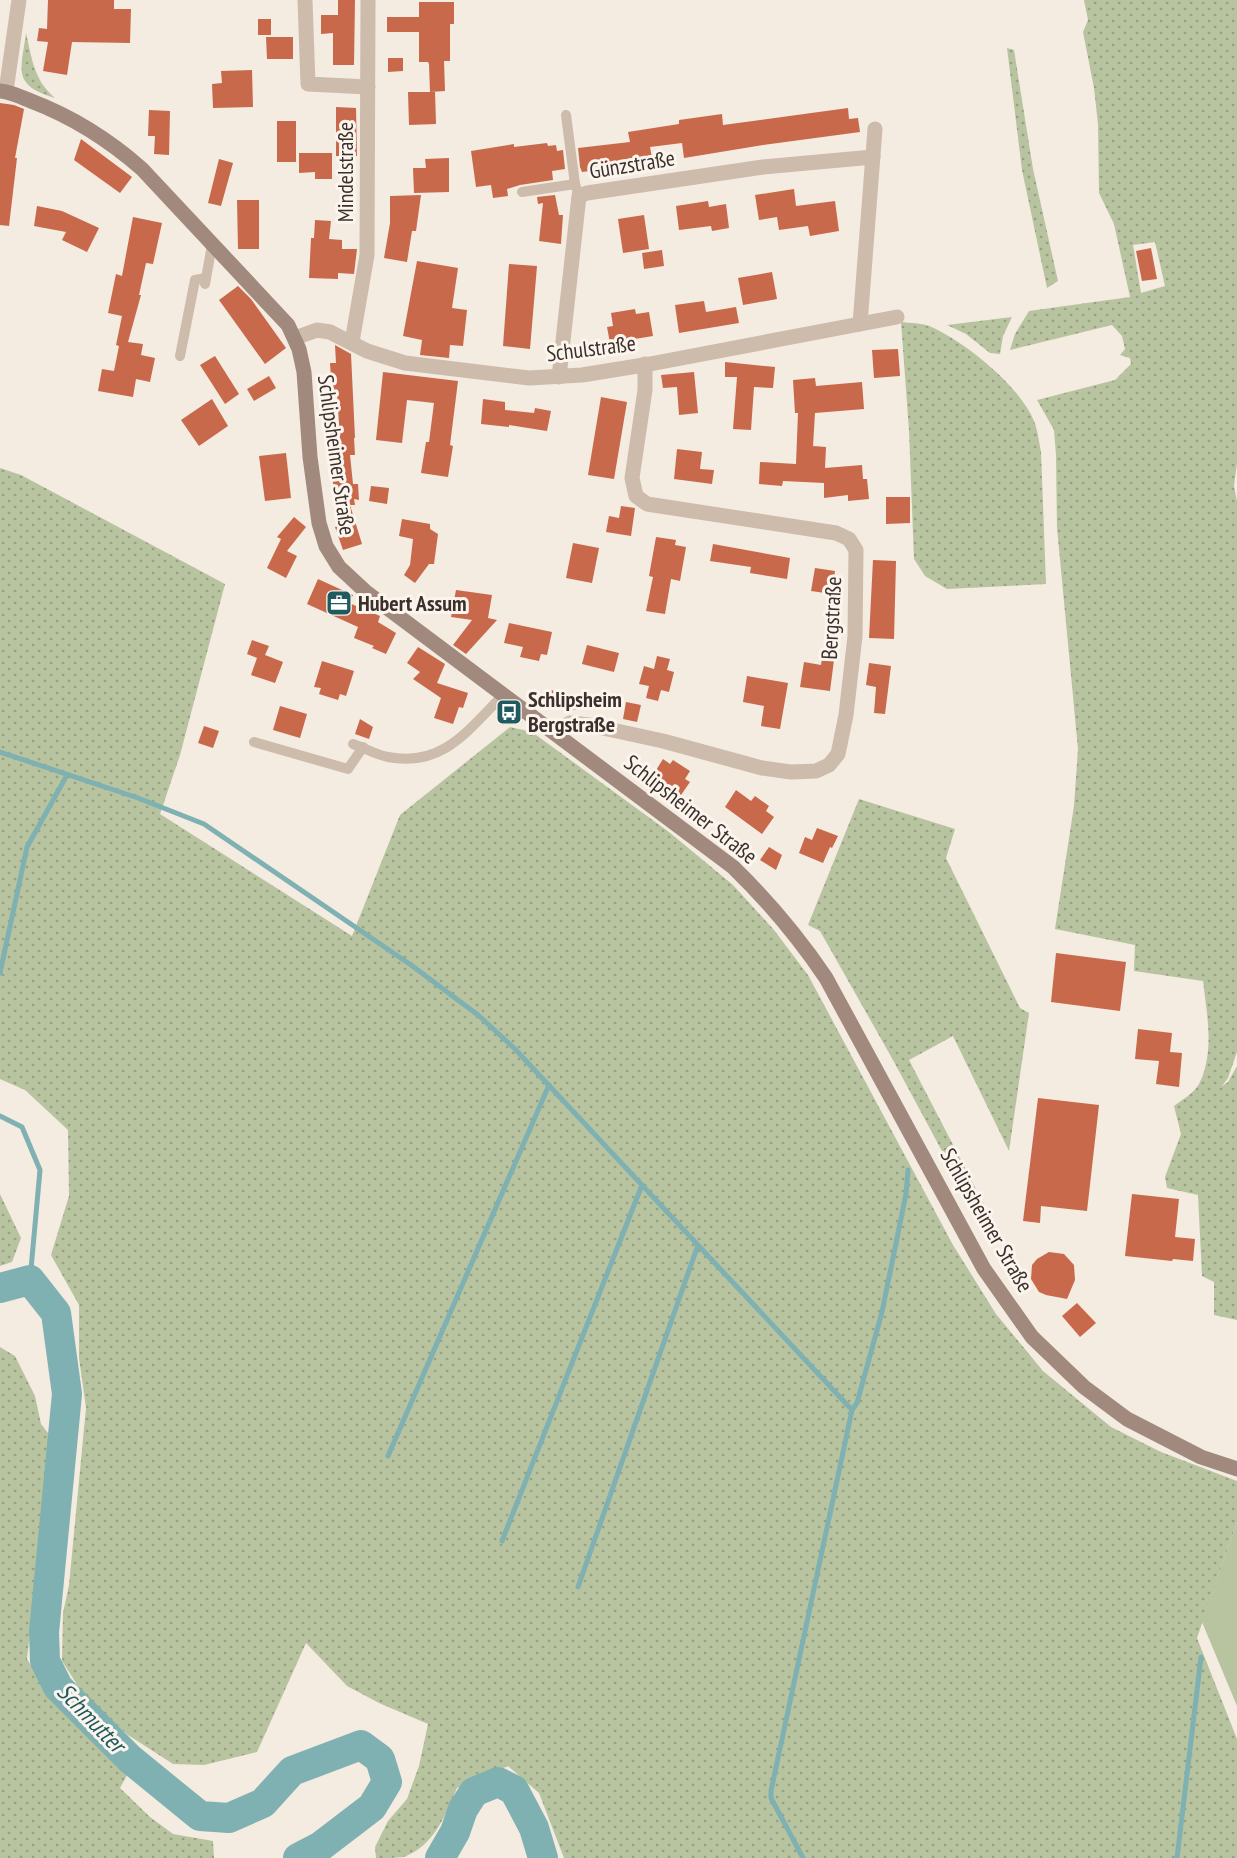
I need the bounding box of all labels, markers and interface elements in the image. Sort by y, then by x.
street label: Mindelstraße [331,122,359,222]
street label: Günzstraße [587,143,677,185]
street label: Schulstraße [545,329,637,367]
street label: Schlipsheimer Straße [312,373,362,537]
street label: Bergstraße [815,576,847,660]
office icon: Hubert Assum [324,588,354,618]
place label: Hubert Assum [358,589,467,617]
place label: Schlipsheim Bergstraße [528,685,622,738]
bus stop icon: Schlipsheim Bergstraße [494,697,524,727]
street label: Schlipsheimer Straße [619,748,763,870]
street label: Schlipsheimer Straße [934,1143,1040,1297]
water label: Schmutter [51,1676,134,1761]

